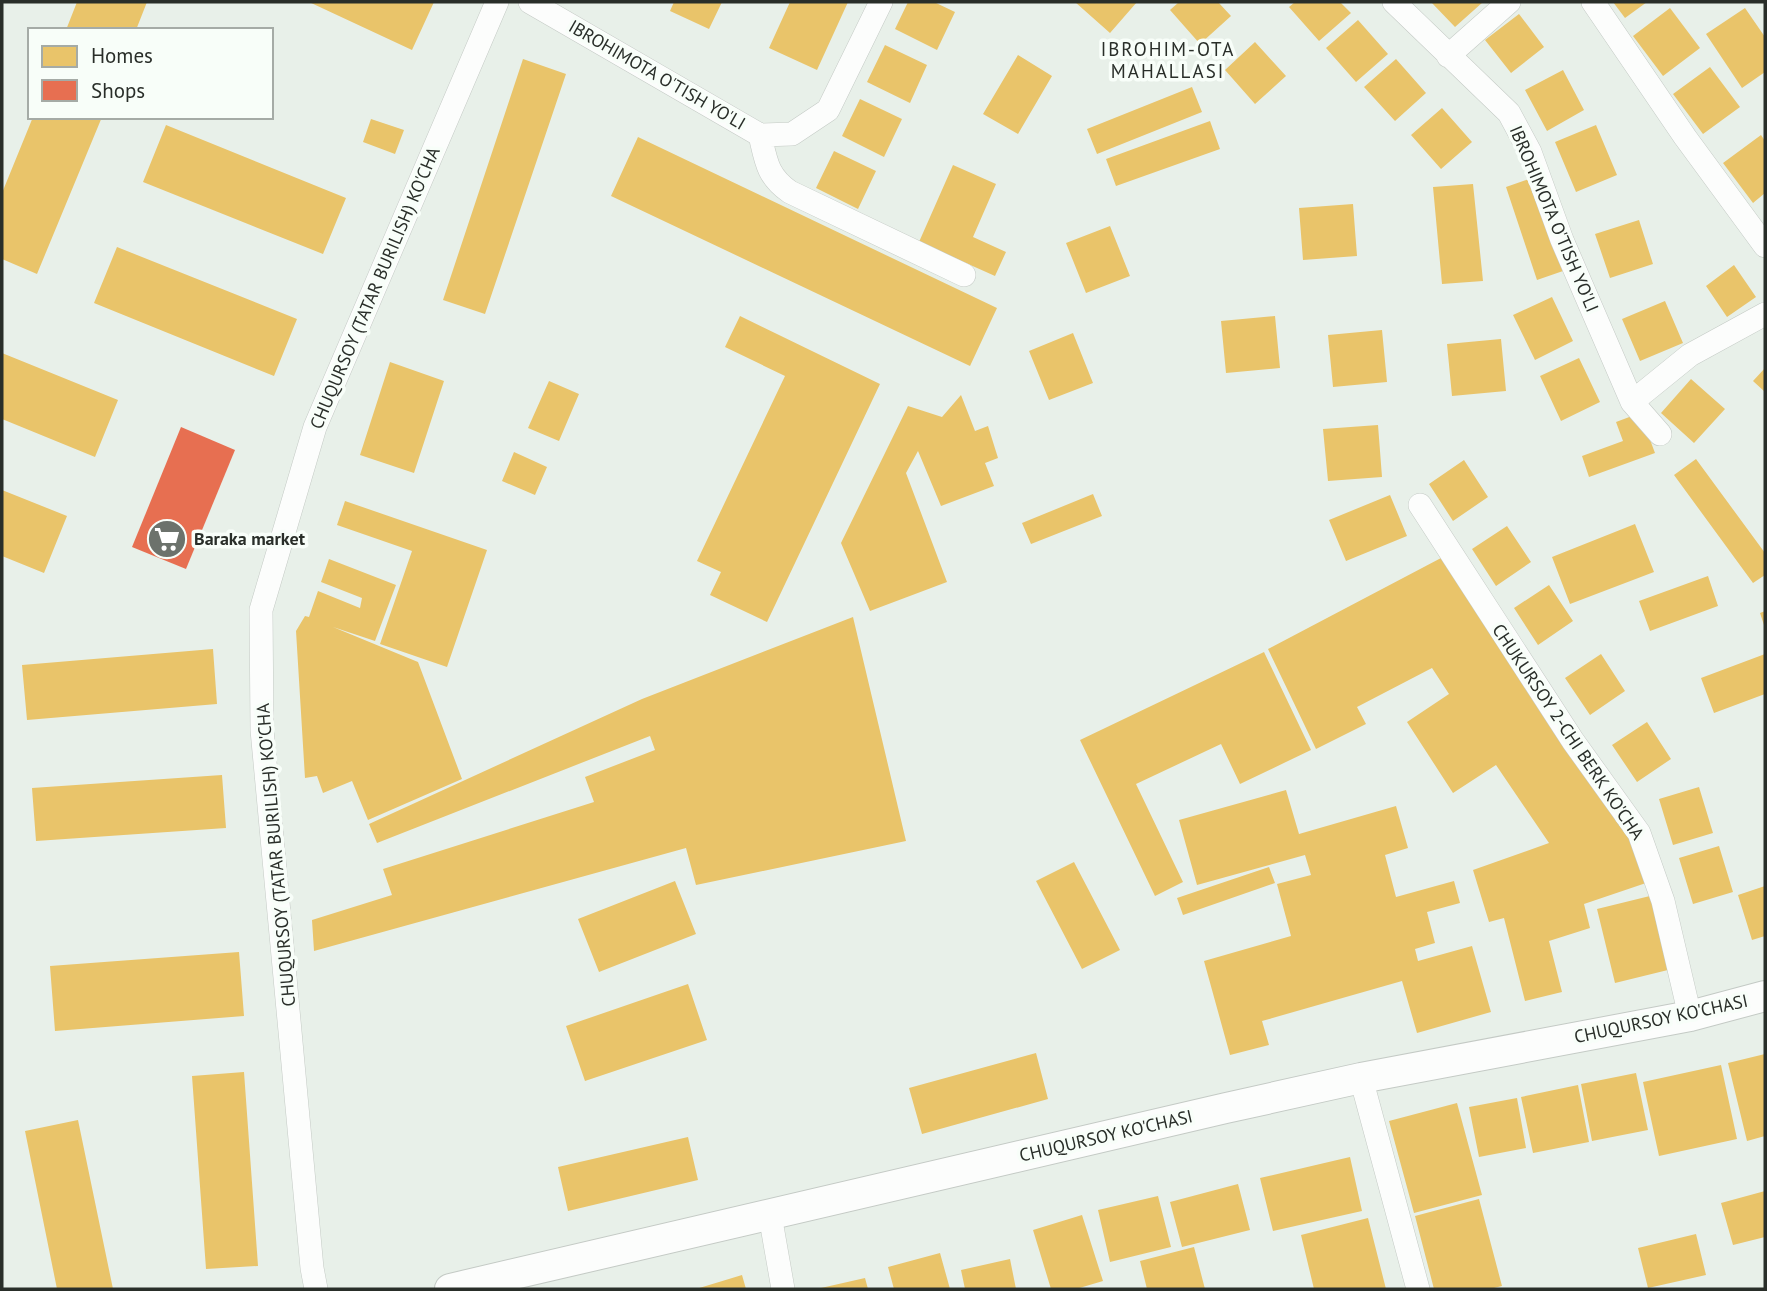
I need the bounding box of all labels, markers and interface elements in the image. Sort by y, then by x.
street label: IBROHIMOTA O'TISH YO'LI [565,15,750,135]
legend [28,28,273,119]
district label: IBROHIM-OTA MAHALLASI [1101,37,1235,83]
text: Homes [91,42,153,69]
text: Shops [91,77,145,104]
street label: IBROHIMOTA O'TISH YO'LI [1505,122,1604,316]
street label: CHUQURSOY (TATAR BURILISH) KO'CHA [304,143,445,432]
supermarket icon: Baraka market [146,518,188,560]
place label: Baraka market [194,527,306,550]
street label: CHUKURSOY 2-CHI BERK KO'CHA [1487,619,1650,845]
street label: CHUQURSOY (TATAR BURILISH) KO'CHA [251,702,300,1008]
street label: CHUQURSOY KO'CHASI [1572,989,1750,1048]
street label: CHUQURSOY KO'CHASI [1017,1104,1195,1167]

